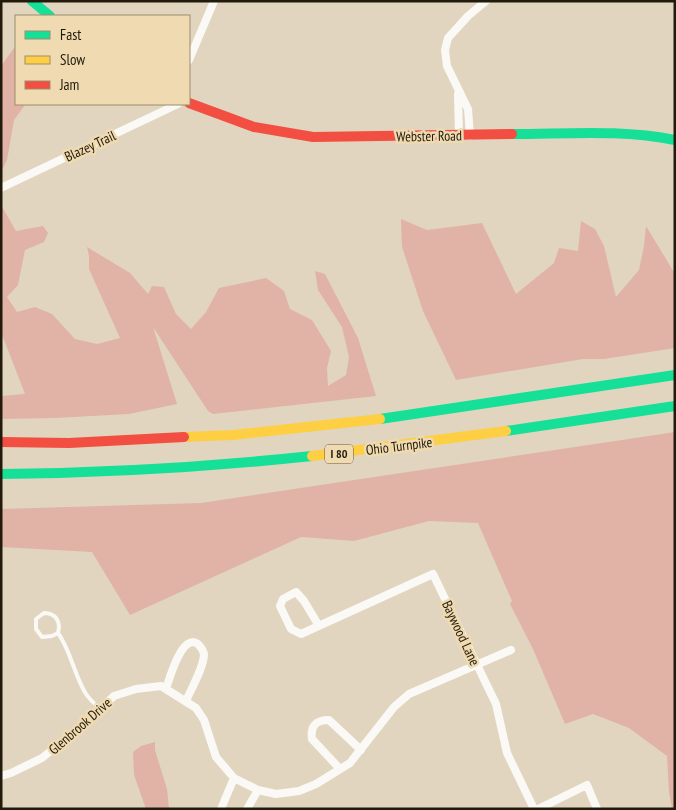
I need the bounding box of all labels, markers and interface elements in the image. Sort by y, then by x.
legend [15,15,190,105]
text: Fast [60,25,81,44]
text: Slow [60,50,85,69]
text: Jam [59,75,79,94]
street label: Blazey Trail [62,126,119,166]
street label: Webster Road [396,126,462,146]
street label: Ohio Turnpike [365,433,433,459]
road number: I 80 [325,444,353,464]
street label: Baywood Lane [438,597,484,669]
street label: Glenbrook Drive [45,694,115,758]

